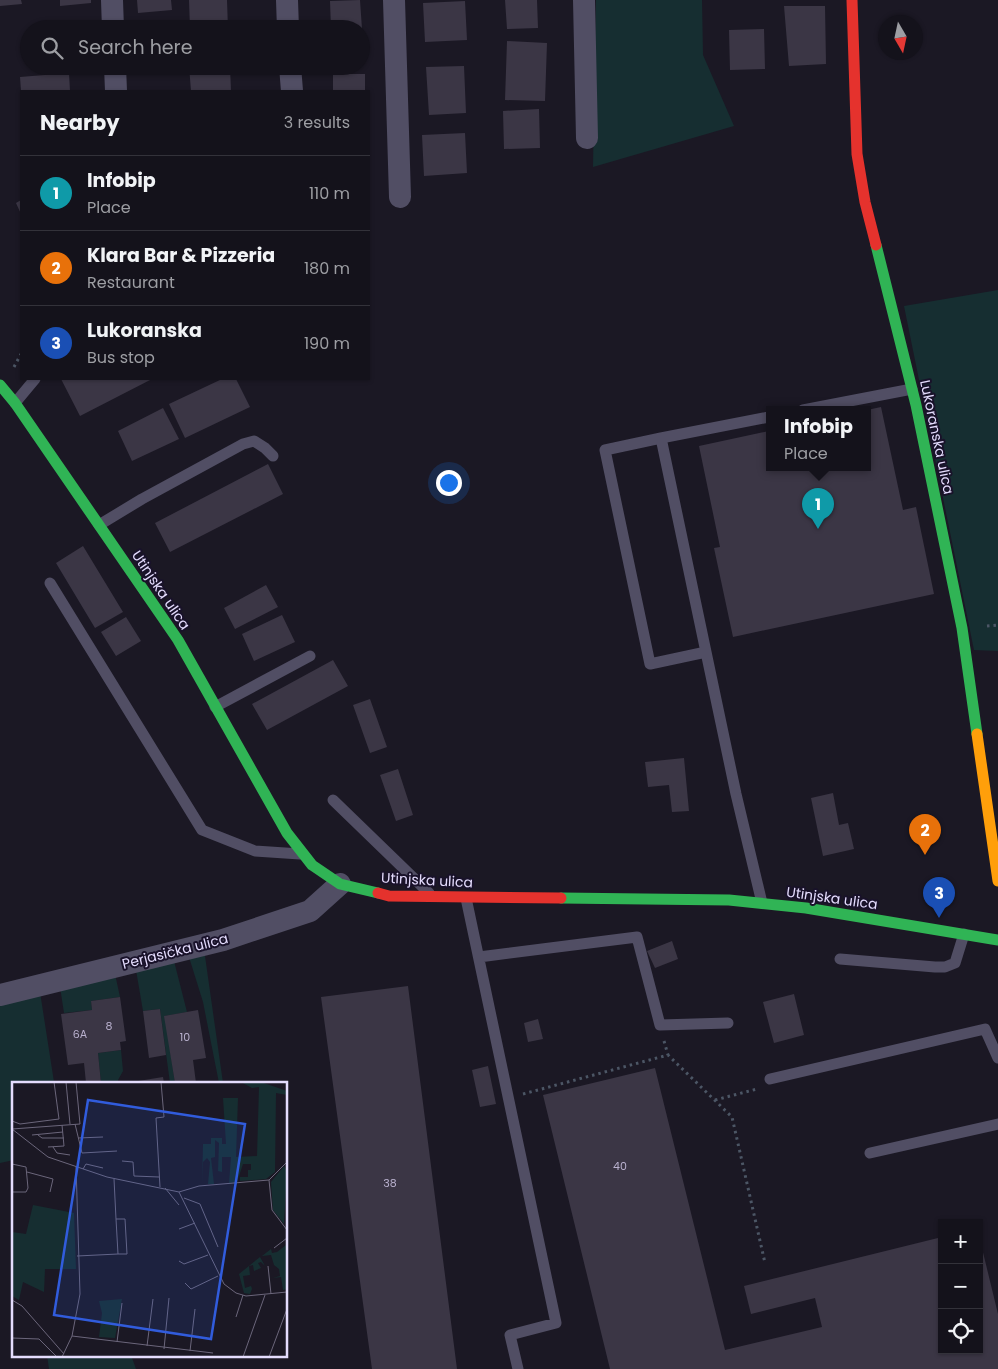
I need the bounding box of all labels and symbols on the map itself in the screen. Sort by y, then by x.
north arrow [878,15,923,60]
street label: Lukoranska ulica [915,378,959,496]
your location [436,470,462,496]
pin: 1 [802,488,834,529]
street label: Utinjska ulica [127,546,195,634]
pin: 2 [909,814,941,855]
street label: Utinjska ulica [381,868,473,892]
pin: 3 [923,877,955,918]
street label: Utinjska ulica [785,882,879,914]
street label: Perjasička ulica [120,928,230,974]
house number: 8 [106,1018,113,1034]
house number: 6A [73,1026,88,1042]
house number: 10 [180,1029,190,1045]
inset map [12,1082,288,1356]
house number: 40 [613,1158,627,1174]
house number: 38 [383,1175,397,1191]

